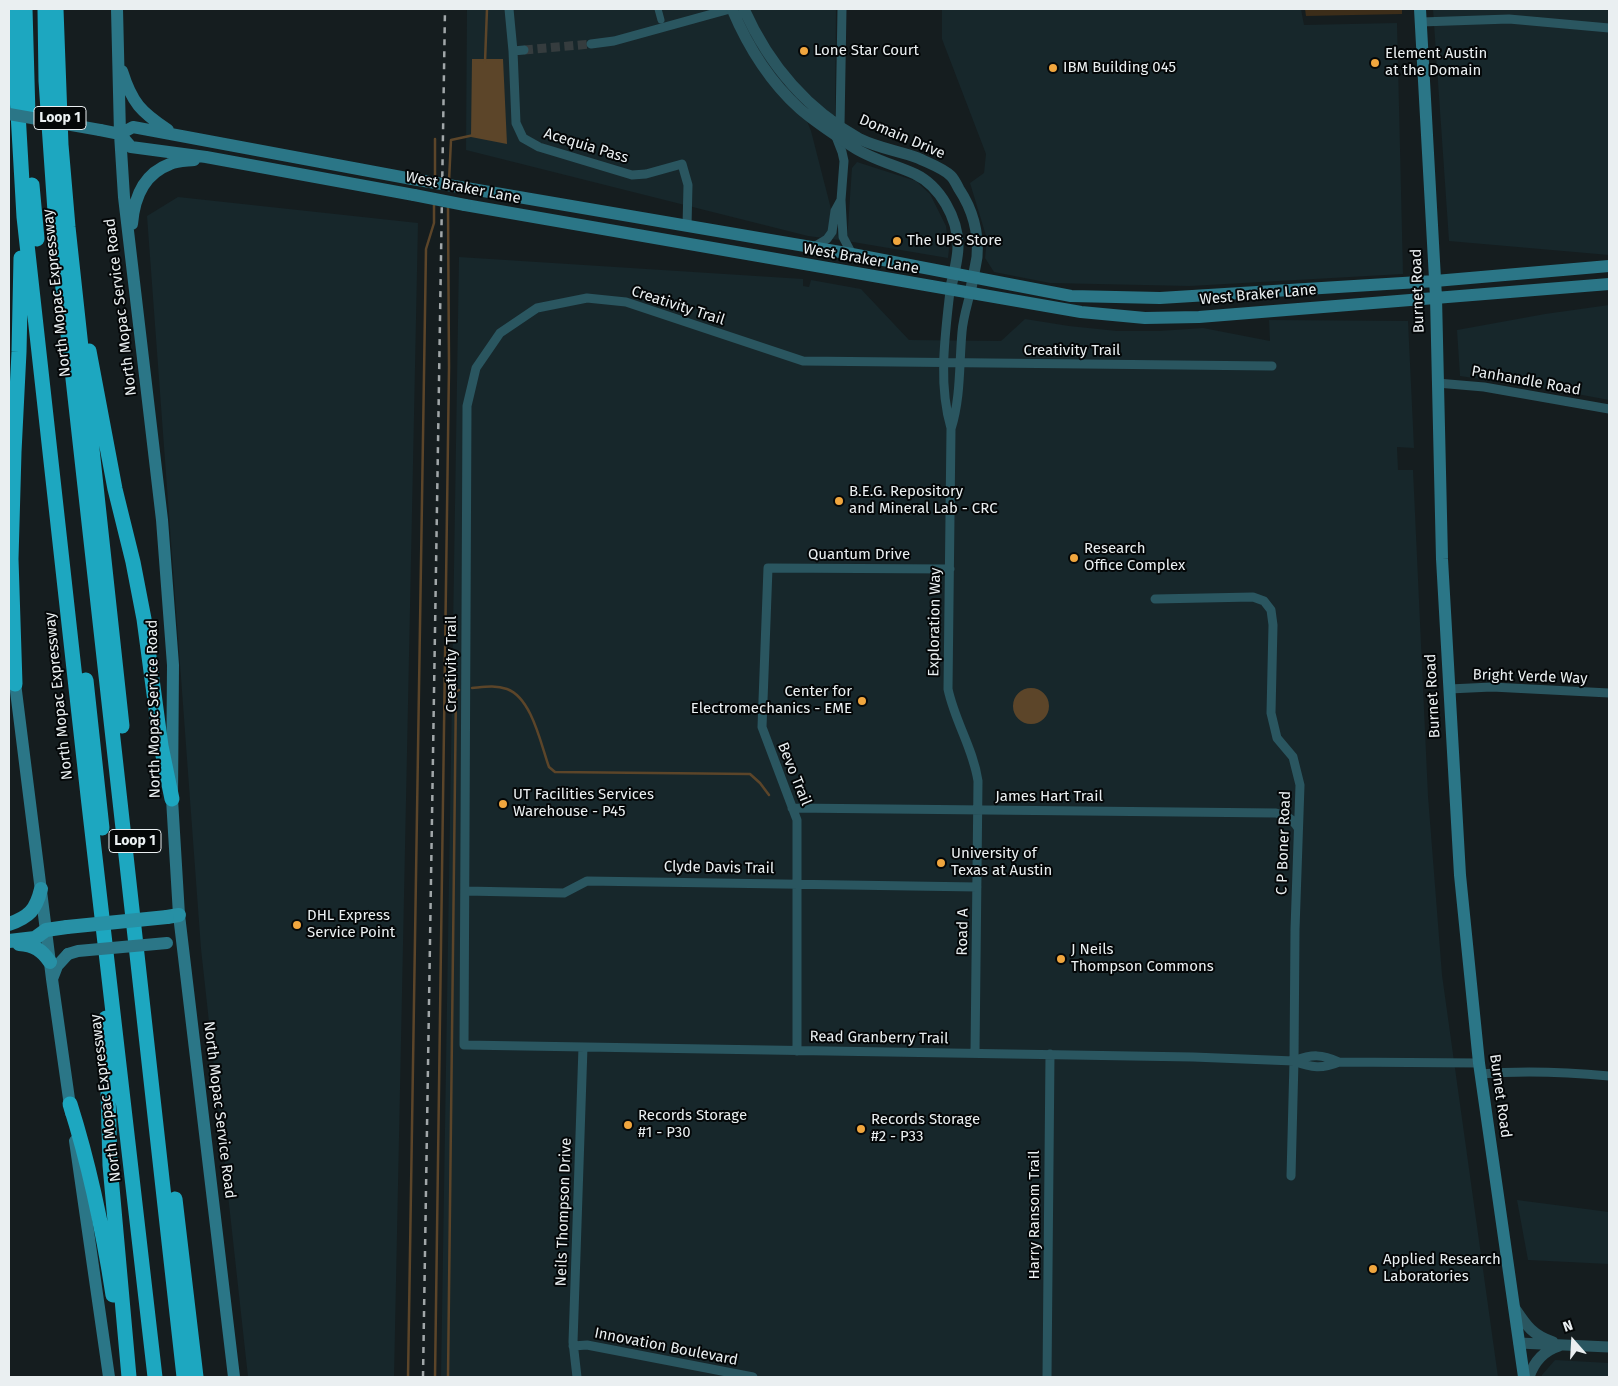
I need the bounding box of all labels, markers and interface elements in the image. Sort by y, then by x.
place label: Lone Star Court [814,42,919,60]
marker: Lone Star Court [798,45,810,57]
place label: Element Austin at the Domain [1385,45,1487,80]
marker: Element Austin at the Domain [1369,57,1381,69]
place label: IBM Building 045 [1063,59,1176,77]
marker: IBM Building 045 [1047,62,1059,74]
road number: Loop 1 [34,106,86,130]
street label: Domain Drive [856,111,948,163]
street label: Acequia Pass [542,125,630,167]
street label: West Braker Lane [404,168,522,208]
street label: North Mopac Expressway [39,208,75,378]
street label: North Mopac Service Road [101,217,141,397]
place label: The UPS Store [907,232,1002,250]
marker: The UPS Store [891,235,903,247]
street label: West Braker Lane [802,240,920,278]
street label: Burnet Road [1408,248,1428,334]
street label: West Braker Lane [1199,281,1317,309]
street label: Creativity Trail [629,282,727,330]
street label: Creativity Trail [1023,342,1121,360]
street label: Panhandle Road [1470,363,1582,399]
place label: B.E.G. Repository and Mineral Lab - CRC [849,483,998,518]
marker: B.E.G. Repository and Mineral Lab - CRC [833,495,845,507]
place label: Research Office Complex [1084,540,1185,575]
street label: Quantum Drive [808,546,910,564]
marker: Research Office Complex [1068,552,1080,564]
street label: Exploration Way [925,567,945,677]
street label: North Mopac Expressway [41,611,77,781]
street label: Creativity Trail [443,615,461,713]
street label: North Mopac Service Road [143,619,165,799]
street label: Burnet Road [1422,653,1444,739]
street label: Bright Verde Way [1472,666,1588,688]
place label: Center for Electromechanics - EME [691,683,852,718]
marker: Center for Electromechanics - EME [856,695,868,707]
street label: Bevo Trail [773,740,815,808]
place label: UT Facilities Services Warehouse - P45 [513,786,654,821]
street label: James Hart Trail [995,788,1103,806]
street label: C P Boner Road [1273,791,1295,895]
marker: UT Facilities Services Warehouse - P45 [497,798,509,810]
road number: Loop 1 [109,829,161,852]
place label: University of Texas at Austin [951,845,1052,880]
marker: University of Texas at Austin [935,857,947,869]
street label: Clyde Davis Trail [664,858,774,878]
place label: DHL Express Service Point [307,907,395,942]
street label: Road A [954,908,972,956]
marker: DHL Express Service Point [291,919,303,931]
place label: J Neils Thompson Commons [1071,941,1214,976]
marker: J Neils Thompson Commons [1055,953,1067,965]
street label: North Mopac Expressway [87,1013,125,1183]
street label: North Mopac Service Road [199,1020,239,1200]
street label: Read Granberry Trail [809,1028,949,1048]
street label: Burnet Road [1485,1053,1515,1139]
place label: Records Storage #1 - P30 [638,1107,747,1142]
place label: Records Storage #2 - P33 [871,1111,980,1146]
marker: Records Storage #1 - P30 [622,1119,634,1131]
marker: Records Storage #2 - P33 [855,1123,867,1135]
street label: Neils Thompson Drive [552,1137,576,1287]
street label: Harry Ransom Trail [1026,1150,1044,1280]
place label: Applied Research Laboratories [1383,1251,1501,1286]
marker: Applied Research Laboratories [1367,1263,1379,1275]
north arrow [1548,1316,1598,1366]
text: N [1561,1317,1575,1336]
street label: Innovation Boulevard [593,1324,739,1370]

